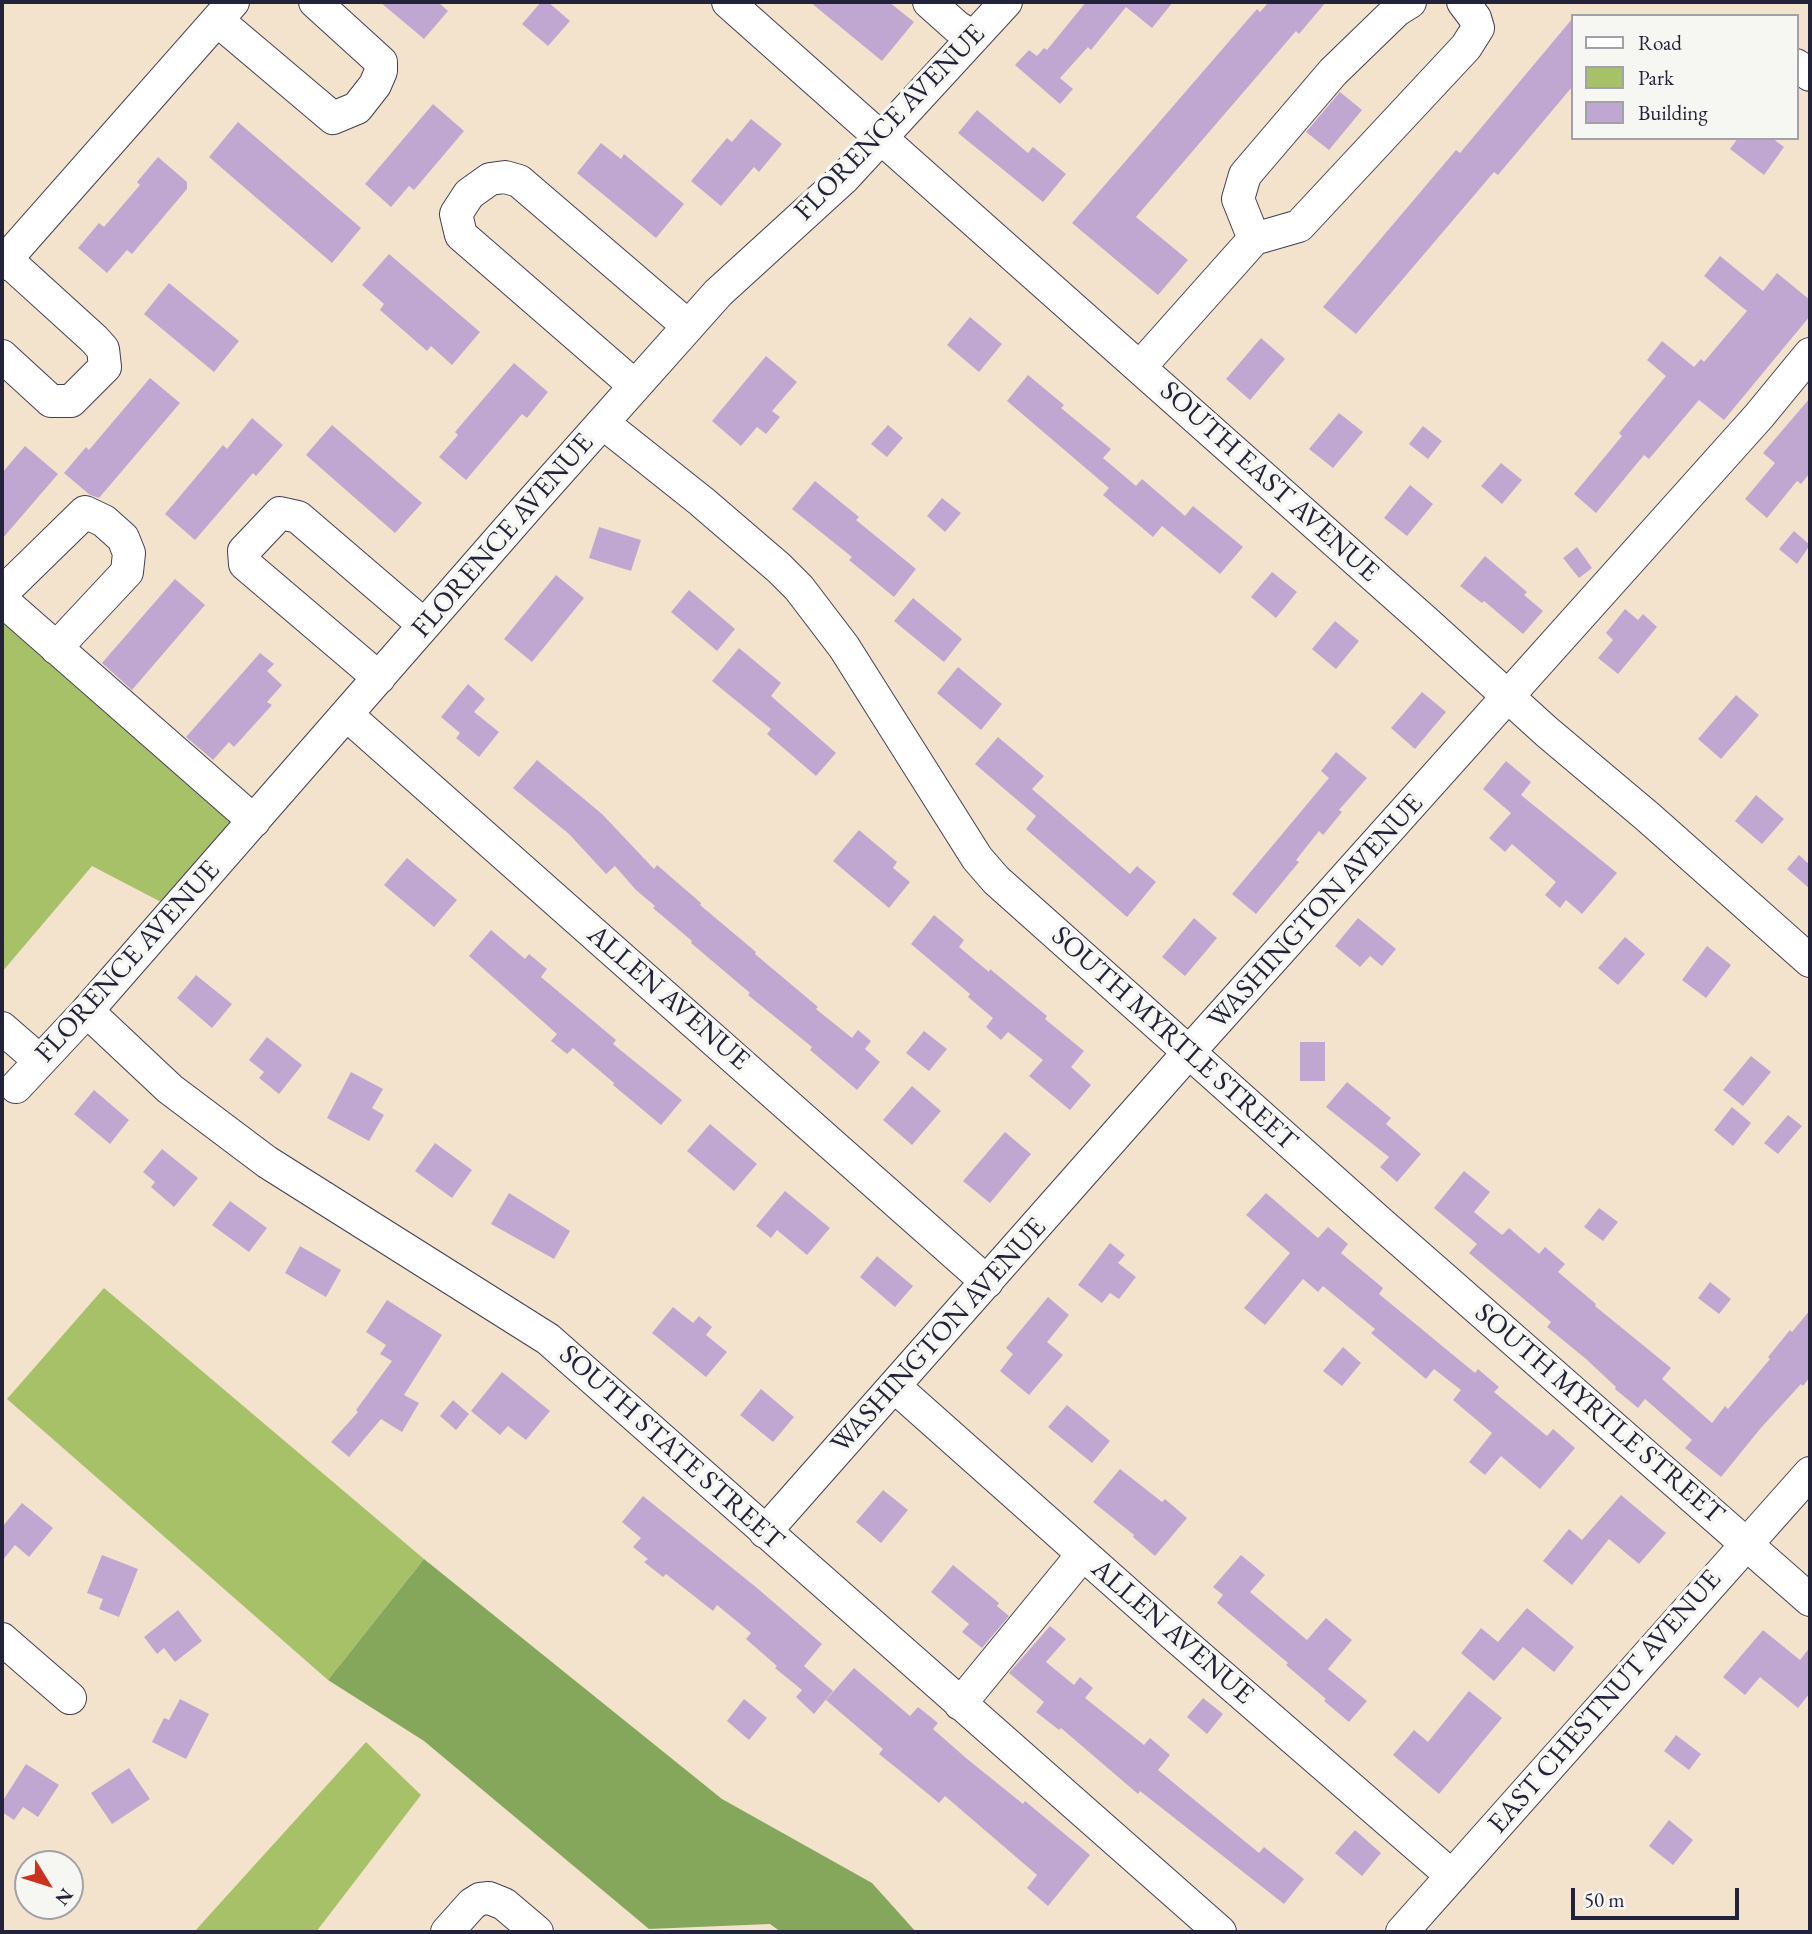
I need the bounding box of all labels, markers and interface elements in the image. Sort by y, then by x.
legend [1570,14,1798,140]
street label: FLORENCE AVENUE [788,18,992,228]
text: Road [1638,29,1682,56]
text: Park [1638,64,1674,91]
text: Building [1638,99,1708,126]
street label: SOUTH EAST AVENUE [1152,375,1386,589]
street label: FLORENCE AVENUE [405,427,601,645]
street label: WASHINGTON AVENUE [1201,787,1431,1037]
street label: FLORENCE AVENUE [29,854,227,1070]
street label: ALLEN AVENUE [580,918,756,1078]
street label: SOUTH MYRTLE STREET [1044,920,1304,1158]
street label: WASHINGTON AVENUE [824,1211,1054,1461]
street label: SOUTH MYRTLE STREET [1468,1297,1730,1531]
street label: SOUTH STATE STREET [552,1338,790,1558]
street label: ALLEN AVENUE [1084,1552,1260,1712]
street label: EAST CHESTNUT AVENUE [1481,1563,1729,1841]
north arrow [14,1850,84,1920]
scale bar [1574,1874,1742,1918]
text: N [50,1883,79,1911]
text: 50 m [1584,1886,1625,1913]

